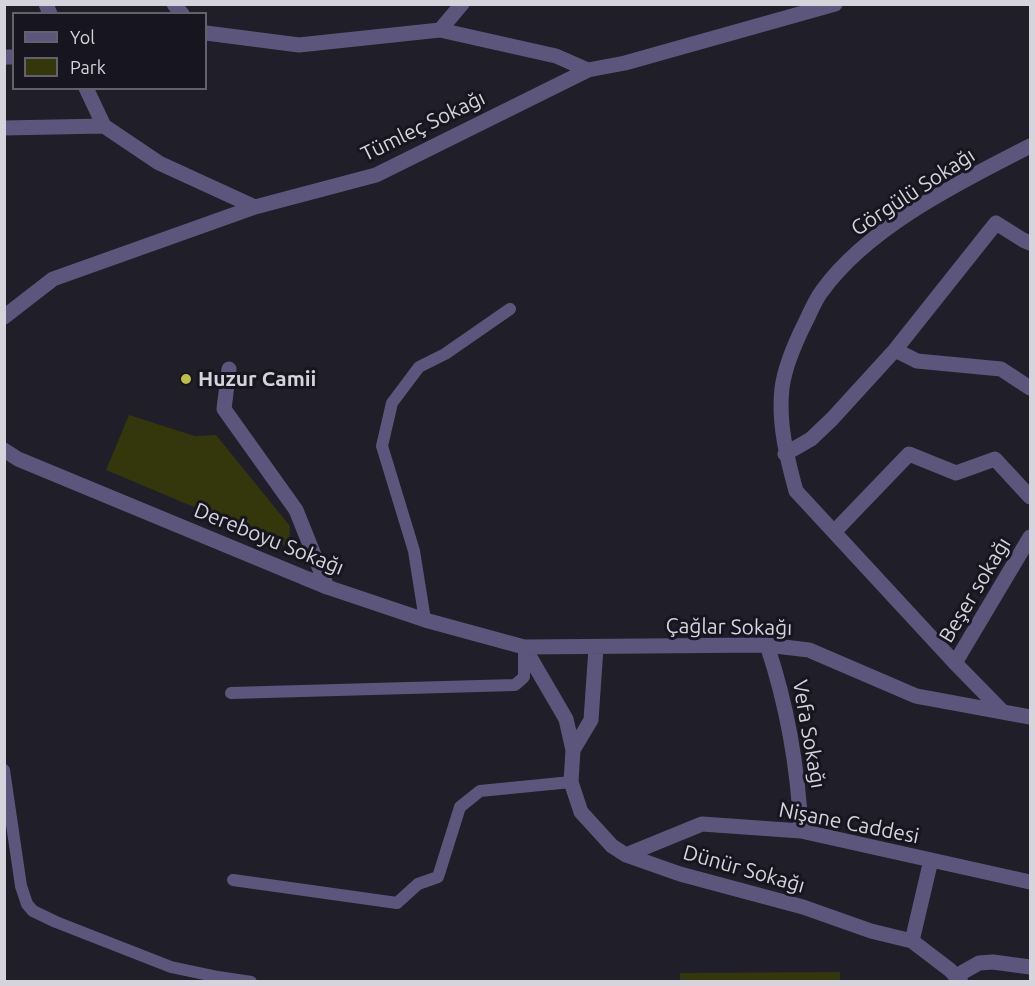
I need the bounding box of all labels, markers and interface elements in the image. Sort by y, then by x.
legend [12,12,207,90]
text: Yol [70,27,95,47]
text: Park [70,57,106,77]
street label: Tümleç Sokağı [357,85,489,167]
street label: Görgülü Sokağı [846,143,980,241]
place label: Huzur Camii [198,366,316,392]
marker: Huzur Camii [179,372,193,386]
street label: Dereboyu Sokağı [190,497,348,581]
street label: Beşer sokağı [934,533,1016,647]
street label: Çağlar Sokağı [665,613,793,641]
street label: Vefa Sokağı [787,678,831,790]
street label: Nişane Caddesi [777,797,921,849]
street label: Dünür Sokağı [680,840,808,898]

